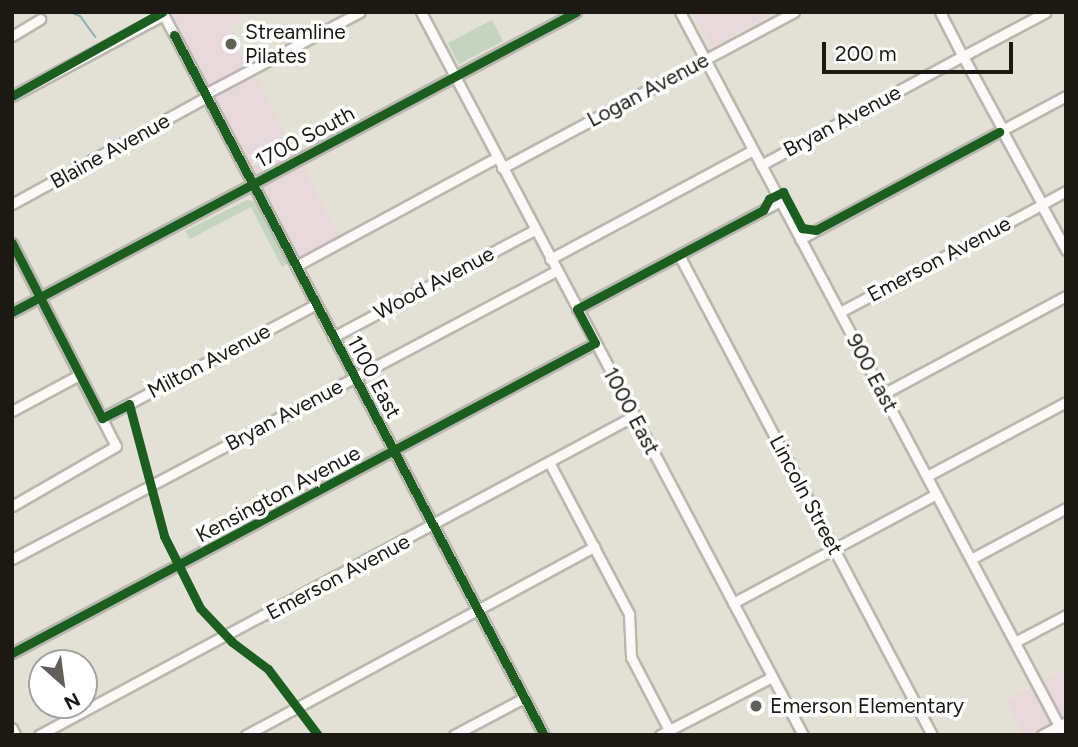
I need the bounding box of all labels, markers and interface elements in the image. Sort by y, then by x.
place label: Streamline Pilates [245,19,346,69]
scale bar [826,28,1017,72]
marker: Streamline Pilates [223,36,239,52]
text: 200 m [835,41,897,66]
street label: Logan Avenue [583,47,713,133]
street label: Bryan Avenue [779,80,905,162]
street label: 1700 South [251,100,359,174]
street label: Blaine Avenue [46,108,174,194]
street label: Emerson Avenue [863,211,1015,307]
street label: Wood Avenue [370,241,498,325]
street label: Milton Avenue [143,318,275,404]
street label: 900 East [841,330,903,416]
street label: 1100 East [342,331,406,423]
street label: 1000 East [598,363,664,459]
street label: Bryan Avenue [221,374,347,456]
street label: Lincoln Street [764,431,848,559]
street label: Kensington Avenue [192,440,364,548]
street label: Emerson Avenue [262,529,414,625]
north arrow [28,649,98,719]
text: N [60,688,84,715]
place label: Emerson Elementary [770,693,964,719]
marker: Emerson Elementary [748,698,764,714]

